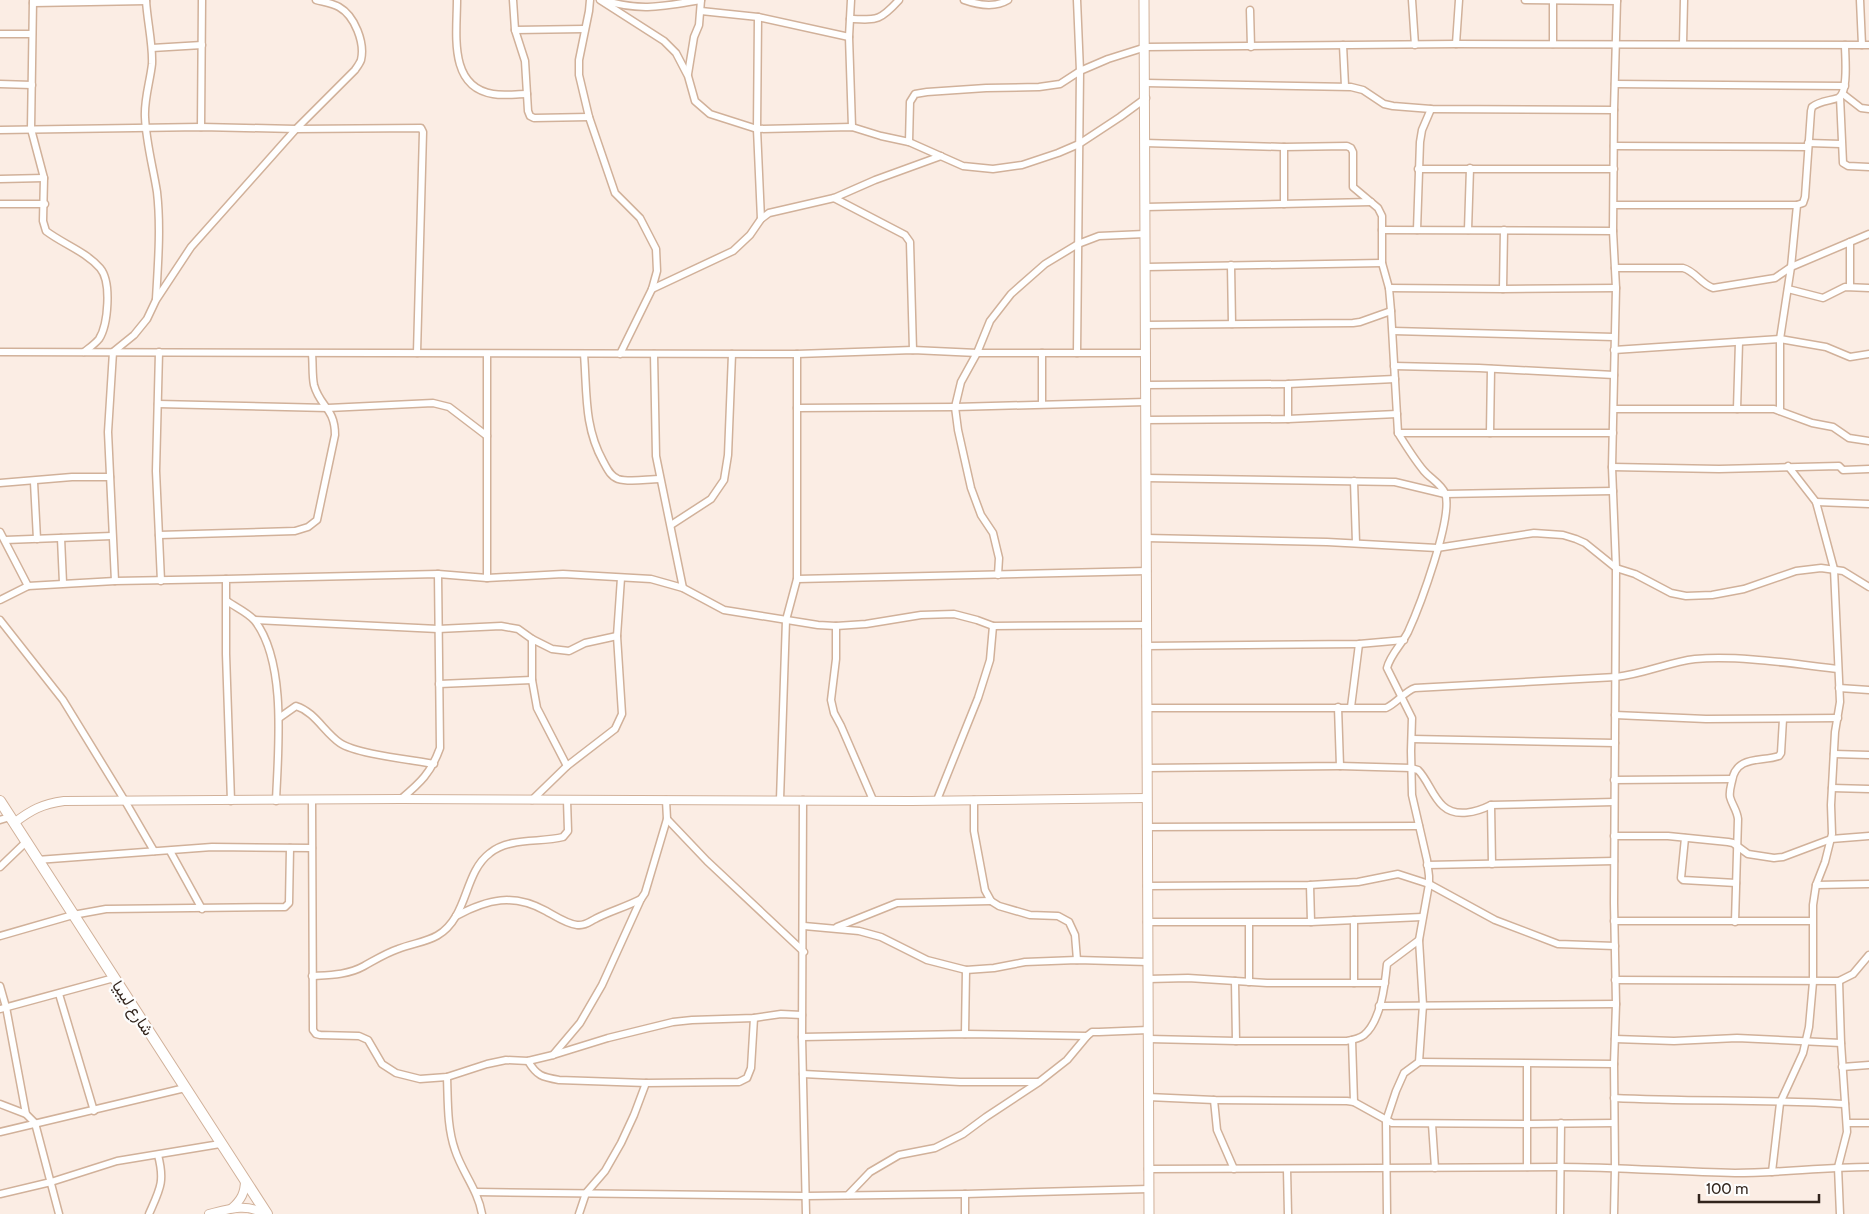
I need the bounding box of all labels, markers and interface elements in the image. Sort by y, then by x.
street label: شارع ليبيا [107,977,158,1040]
scale bar [1699,1172,1819,1204]
text: 100 m [1706,1180,1748,1198]

